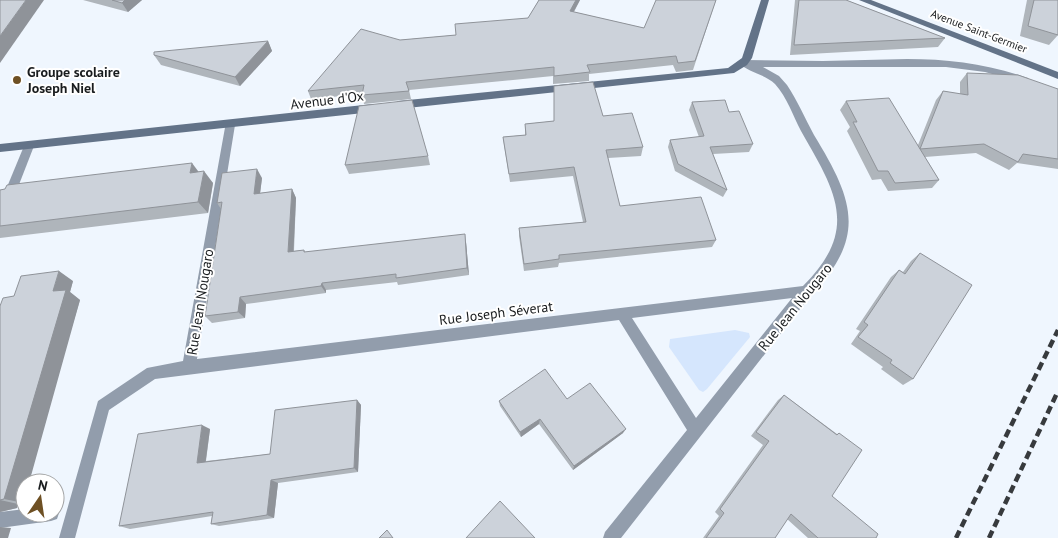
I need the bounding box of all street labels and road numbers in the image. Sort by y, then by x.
street label: Avenue Saint-Germier [929,6,1029,56]
street label: Avenue d'Ox [289,87,365,113]
street label: Rue Jean Nougaro [183,248,217,356]
street label: Rue Jean Nougaro [754,260,836,354]
street label: Rue Joseph Séverat [438,297,554,329]

